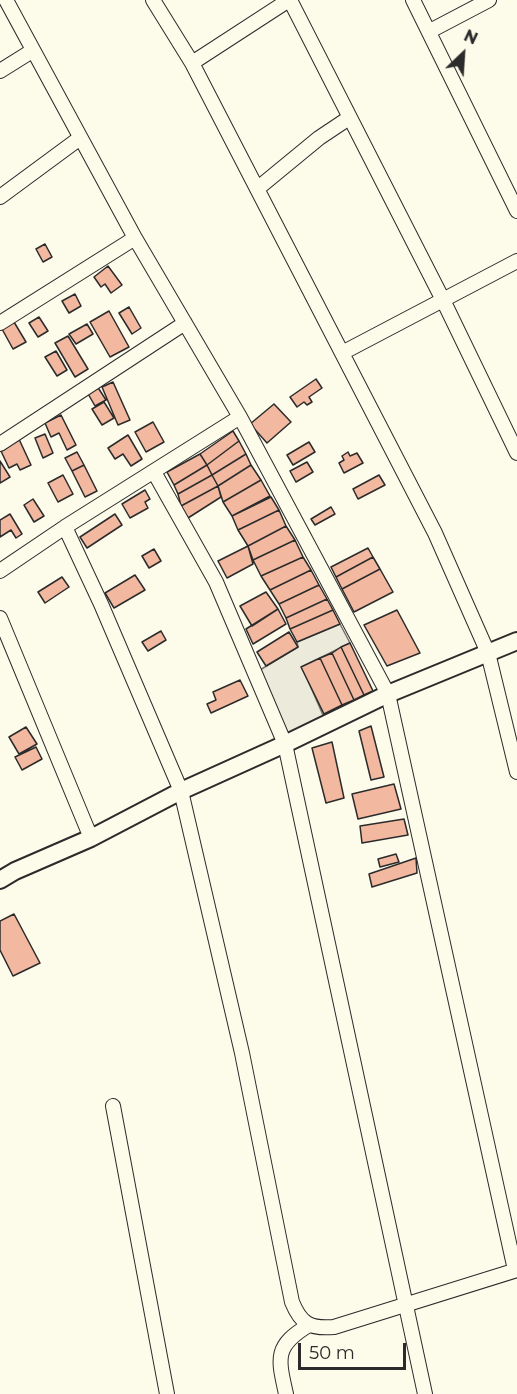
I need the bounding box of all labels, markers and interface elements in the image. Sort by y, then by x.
north arrow [433,24,493,84]
text: N [461,26,481,49]
scale bar [301,1331,409,1369]
text: 50 m [309,1342,355,1364]

